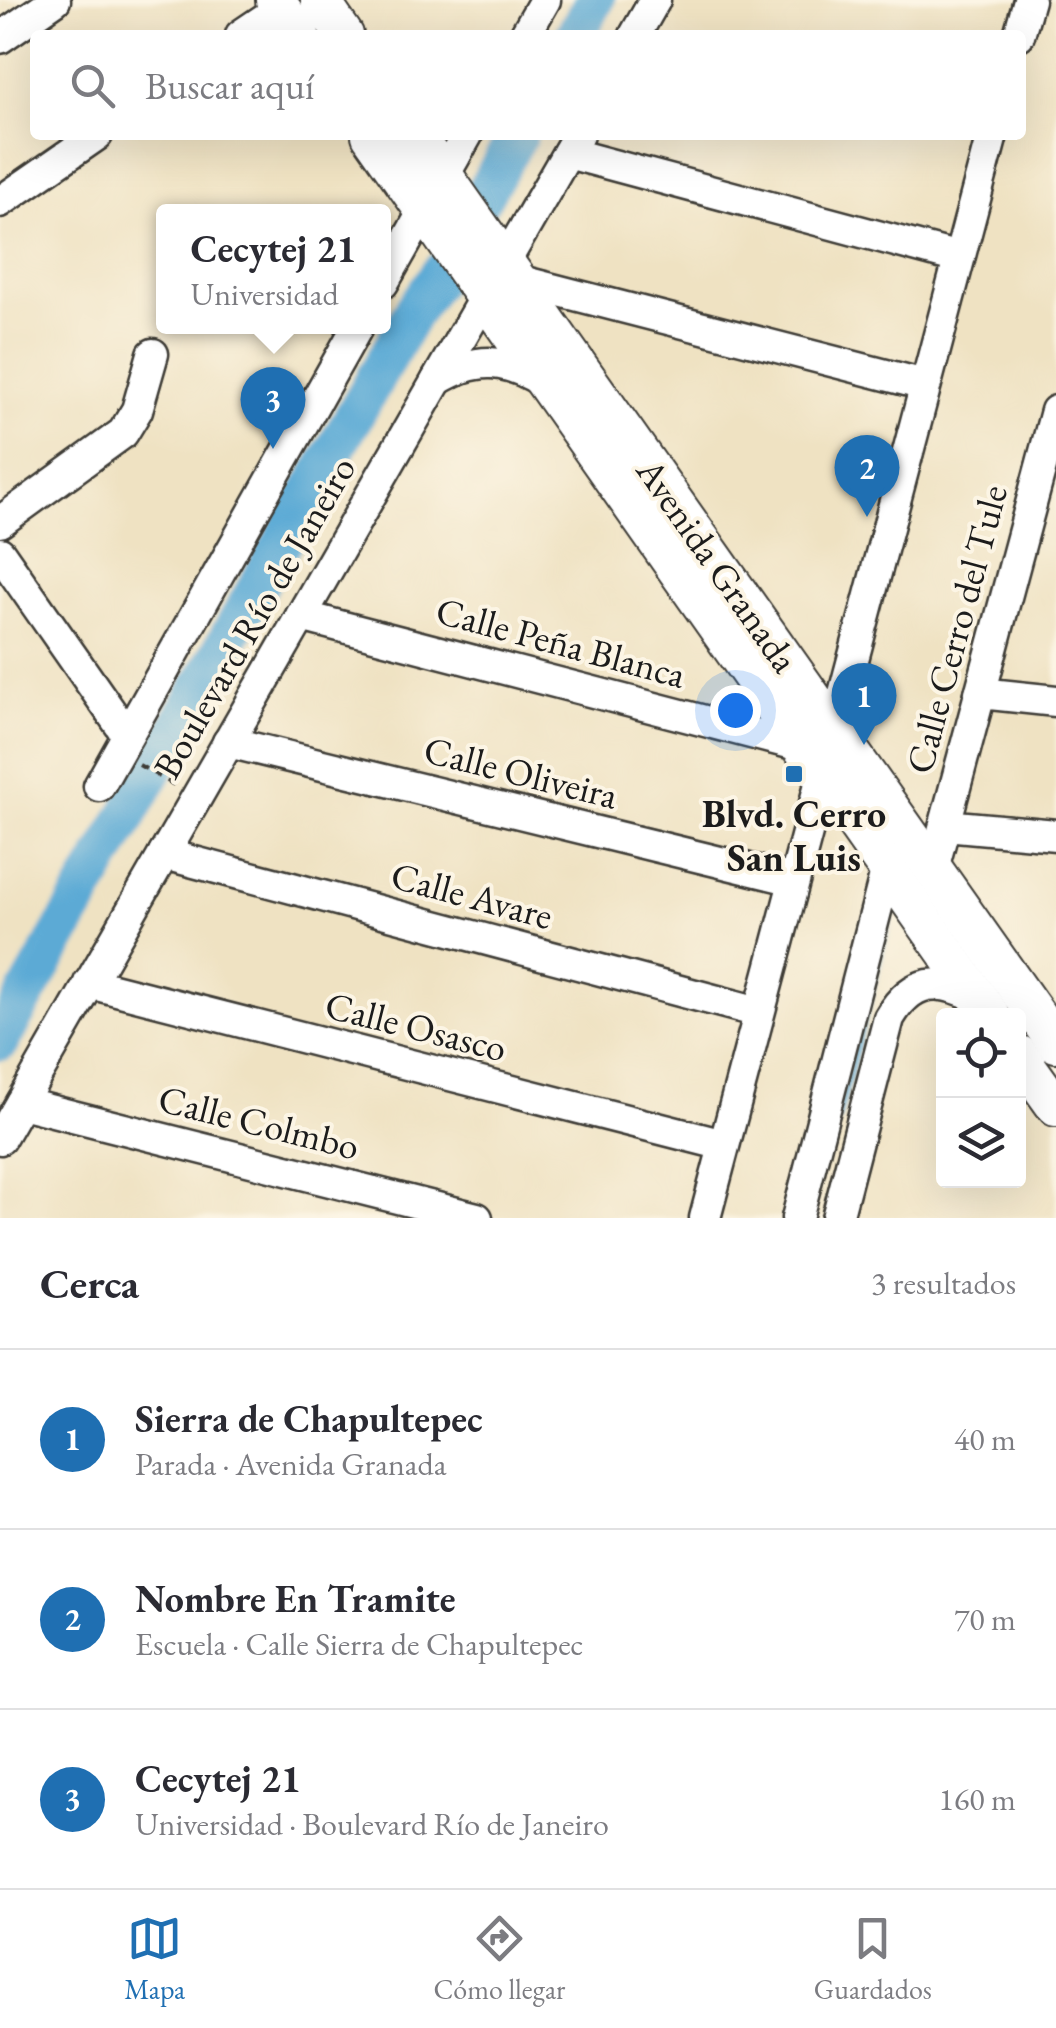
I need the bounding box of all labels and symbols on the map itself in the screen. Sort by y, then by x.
pin: 3 [240,366,306,449]
pin: 2 [834,434,900,517]
street label: Boulevard Río de Janeiro [142,447,366,787]
street label: Avenida Granada [625,447,810,682]
street label: Calle Cerro del Tule [894,479,1018,779]
street label: Calle Peña Blanca [431,585,692,699]
pin: 1 [832,662,896,745]
your location [710,685,761,736]
street label: Calle Oliveira [419,724,624,820]
marker: Blvd. Cerro San Luis [783,763,805,785]
place label: Blvd. Cerro San Luis [702,789,886,882]
street label: Calle Avare [386,850,558,940]
street label: Calle Osasco [320,980,512,1072]
street label: Calle Colmbo [154,1073,364,1171]

